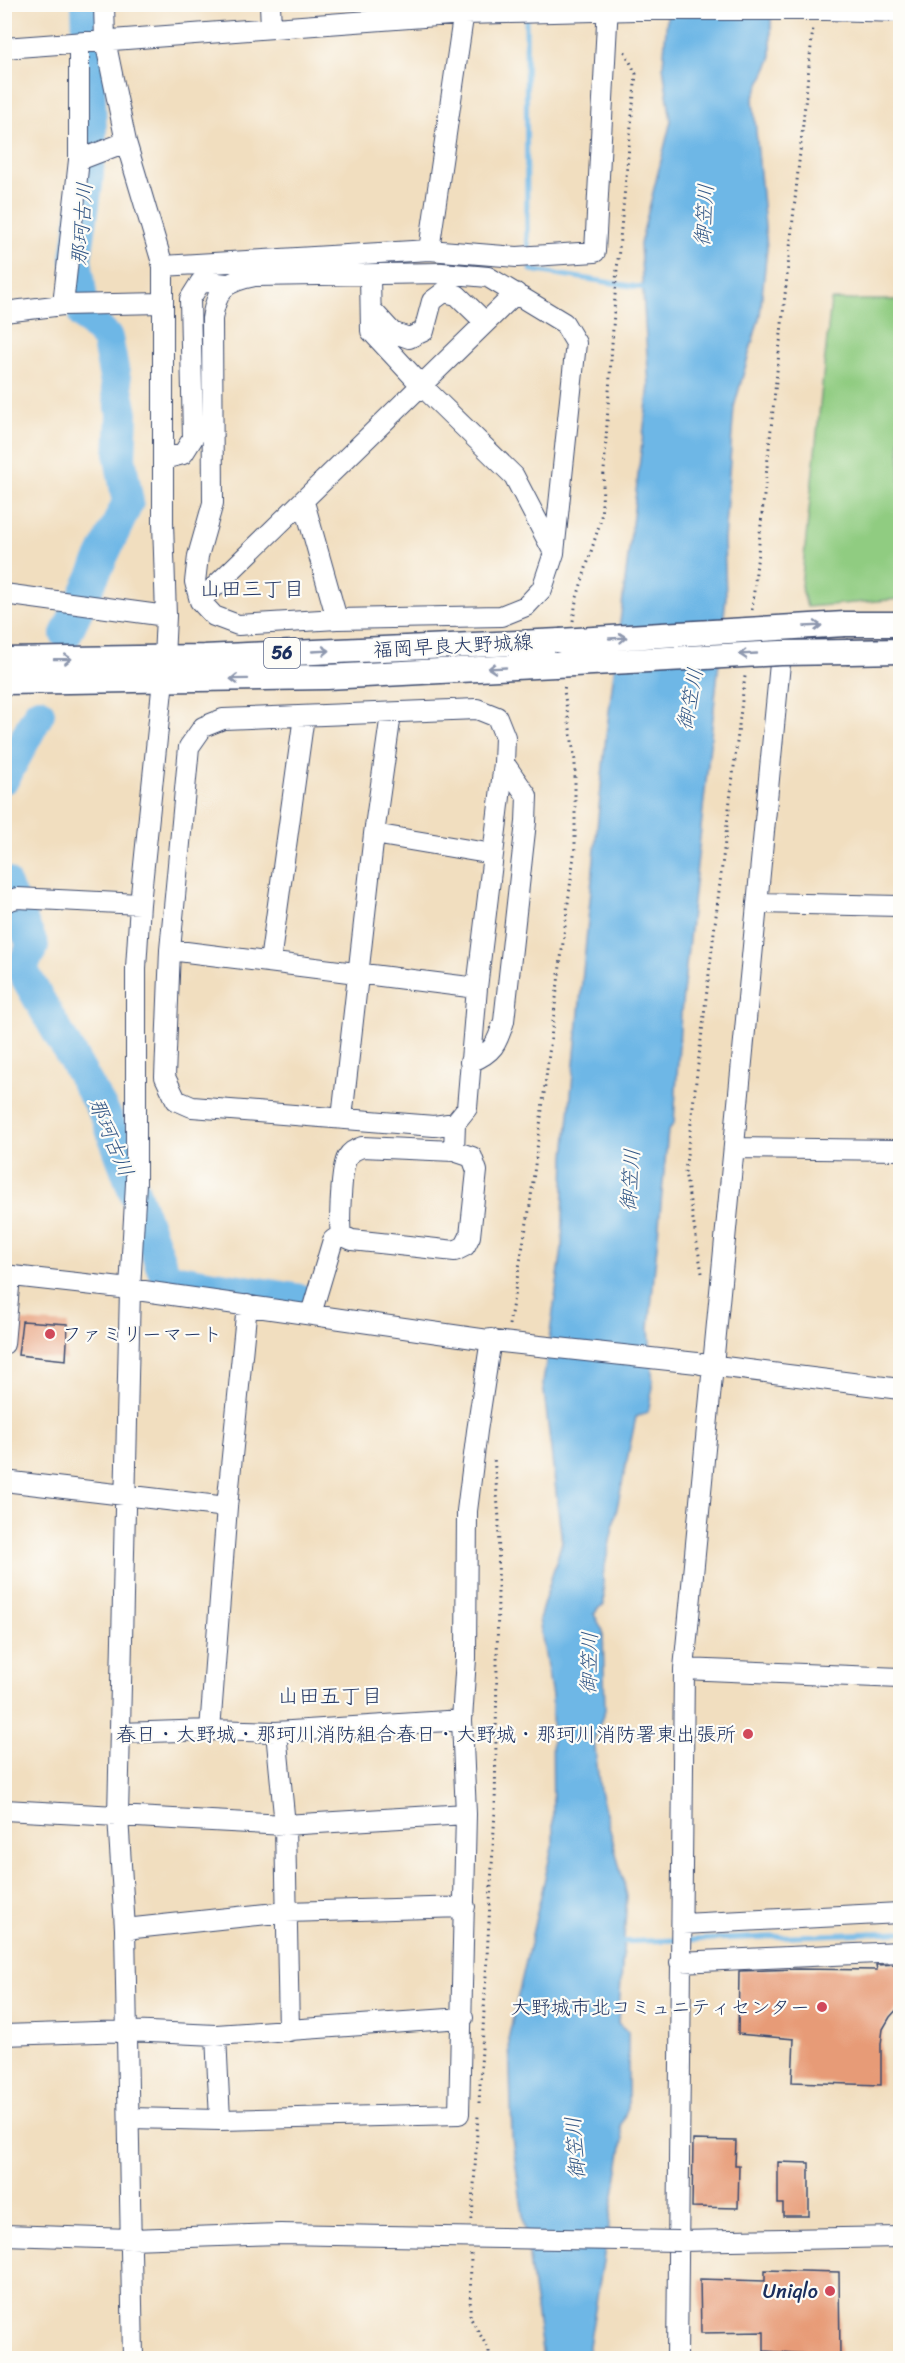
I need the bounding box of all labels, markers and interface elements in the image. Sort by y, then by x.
water label: 那珂古川 [60,181,104,267]
water label: 御笠川 [683,182,725,248]
district label: 山田三丁目 [200,570,305,608]
one-way arrow [802,621,822,632]
street label: 福岡早良大野城線 [372,624,534,668]
one-way arrow [608,632,628,643]
road number: 56 [264,638,300,668]
one-way arrow [310,646,330,657]
one-way arrow [739,649,759,660]
one-way arrow [52,653,72,665]
one-way arrow [487,663,507,674]
water label: 御笠川 [665,664,715,734]
one-way arrow [229,673,249,685]
water label: 那珂古川 [77,1091,145,1183]
water label: 御笠川 [609,1147,651,1213]
place label: ファミリーマート [62,1317,222,1352]
marker: ファミリーマート [43,1327,57,1341]
water label: 御笠川 [569,1631,609,1695]
district label: 山田五丁目 [278,1677,383,1715]
place label: 春日・大野城・那珂川消防組合春日・大野城・那珂川消防署東出張所 [116,1717,736,1752]
marker: 春日・大野城・那珂川消防組合春日・大野城・那珂川消防署東出張所 [741,1727,755,1741]
place label: 大野城市北コミュニティセンター [511,1990,810,2025]
marker: 大野城市北コミュニティセンター [815,2000,829,2014]
water label: 御笠川 [554,2115,596,2181]
place label: Uniqlo [763,2274,818,2309]
marker: Uniqlo [823,2284,837,2298]

